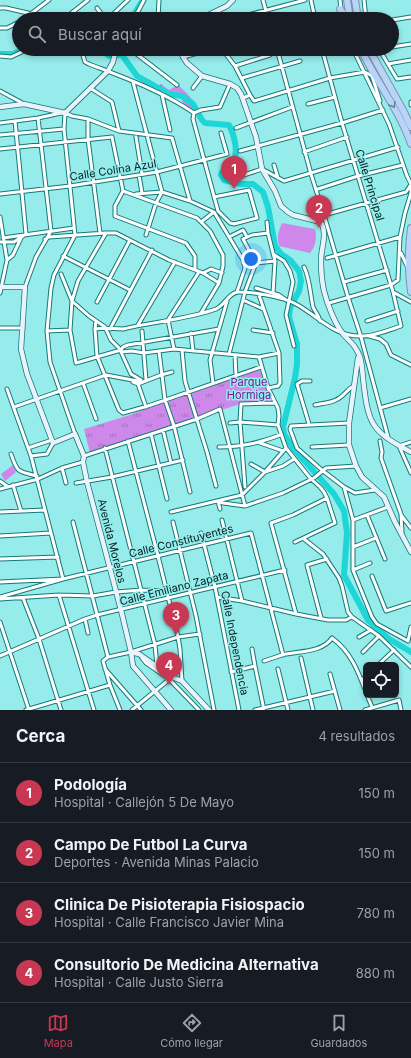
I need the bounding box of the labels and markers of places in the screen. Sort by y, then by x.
pin: 1 [221,156,247,189]
pin: 2 [306,195,332,228]
pin: 3 [163,602,189,635]
pin: 4 [156,652,182,685]

